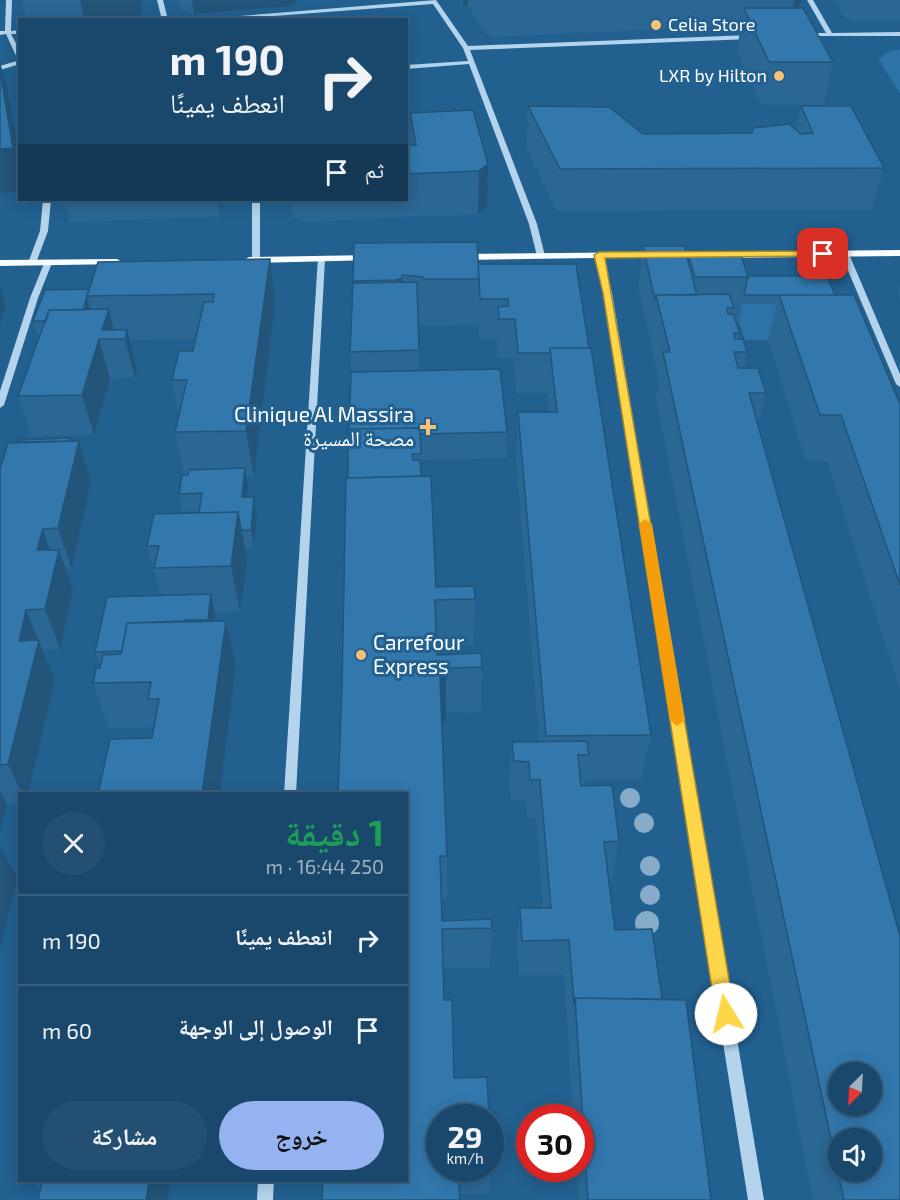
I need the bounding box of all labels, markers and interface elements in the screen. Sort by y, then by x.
place label: Celia Store [668,13,755,35]
marker: Celia Store [649,18,663,32]
text: 190 m [169,33,285,83]
icon: right [306,42,384,120]
place label: LXR by Hilton [659,64,767,86]
marker: LXR by Hilton [772,69,786,83]
text: انعطف يمينًا [170,86,285,118]
icon: arrive [320,156,353,189]
text: ثم [365,156,384,182]
pin [797,228,848,279]
icon: arrive [806,237,839,270]
place label: Clinique Al Massira مصحة المسيرة [234,401,414,450]
marker: Clinique Al Massira مصحة المسيرة [419,418,437,436]
place label: Carrefour Express [373,629,465,678]
marker: Carrefour Express [354,648,368,662]
text: 1 دقيقة [285,810,384,853]
button: close [42,812,105,875]
text: 250 m · 16:44 [266,854,384,878]
text: انعطف يمينًا [235,923,333,949]
icon: right [351,924,384,957]
text: 190 m [42,927,101,953]
position arrow [694,982,758,1046]
text: الوصول إلى الوجهة [179,1013,333,1039]
icon: arrive [351,1014,384,1047]
text: 60 m [42,1017,92,1043]
north arrow [828,1062,882,1116]
map controls [828,1062,882,1182]
button: مشاركة [42,1101,207,1170]
button: خروج [219,1101,384,1170]
speed limit sign: 30 [516,1104,594,1182]
text: 29 [447,1118,483,1154]
button: sound [828,1128,882,1182]
text: km/h [446,1149,484,1167]

